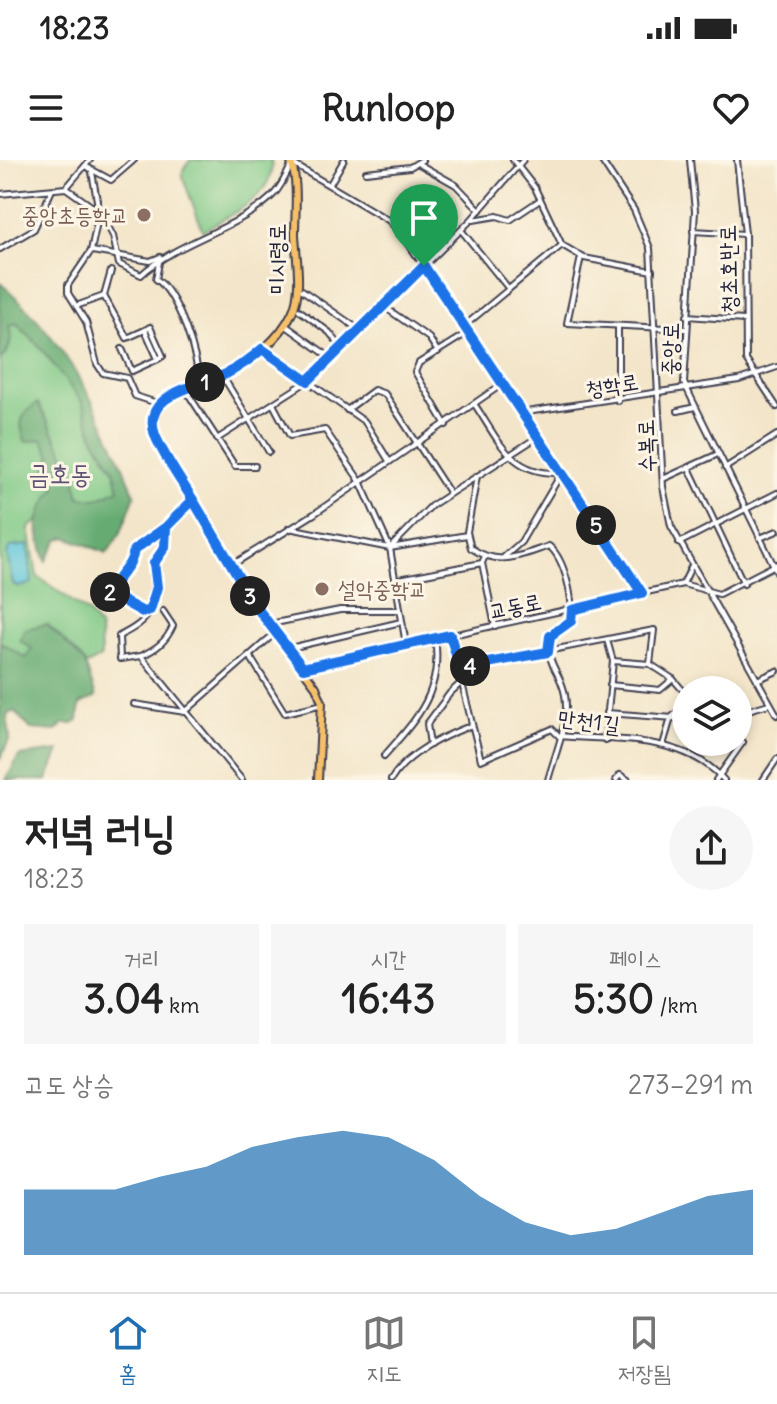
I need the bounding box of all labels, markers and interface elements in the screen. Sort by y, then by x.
text: 18:23 [40,9,109,47]
icon: menu [24,86,68,130]
text: Runloop [322,86,455,131]
icon: heart [709,86,753,130]
pin [390,184,458,266]
icon: arrive [402,196,446,240]
place label: 중앙초등학교 [22,201,128,229]
marker: 중앙초등학교 [135,206,153,224]
street label: 미시령로 [263,224,291,294]
street label: 청초호반로 [713,225,743,313]
street label: 중앙로 [656,322,684,376]
pin: 1 [185,362,225,402]
street label: 청학로 [584,367,640,403]
text: 1 [201,368,209,396]
street label: 수복로 [631,419,661,473]
district label: 금호동 [29,457,91,490]
pin: 5 [576,505,616,545]
text: 5 [590,511,602,539]
pin: 2 [90,572,130,612]
place label: 설악중학교 [338,575,427,603]
pin: 3 [230,576,270,616]
text: 2 [104,578,116,606]
marker: 설악중학교 [313,580,331,598]
text: 3 [244,582,256,610]
street label: 교동로 [486,587,544,625]
pin: 4 [450,646,490,686]
text: 4 [464,652,476,680]
map controls [672,676,752,756]
button: layers [672,676,752,756]
street label: 만천1길 [557,703,622,739]
text: 저녁 러닝 [24,804,176,859]
button: share [669,806,753,890]
text: 18:23 [24,862,84,895]
text: 거리 [124,945,159,973]
text: 시간 [371,945,406,973]
text: 페이스 [609,945,662,973]
text: 3.04 [83,974,164,1024]
text: 16:43 [342,974,435,1024]
text: 5:30 [573,974,654,1024]
text: km [164,991,200,1019]
text: /km [654,991,698,1019]
text: 고도 상승 [24,1068,114,1101]
text: 273–291 m [628,1068,753,1101]
tab: 홈 [106,1311,150,1388]
tab: 지도 [362,1311,406,1388]
tab: 저장됨 [618,1311,671,1388]

